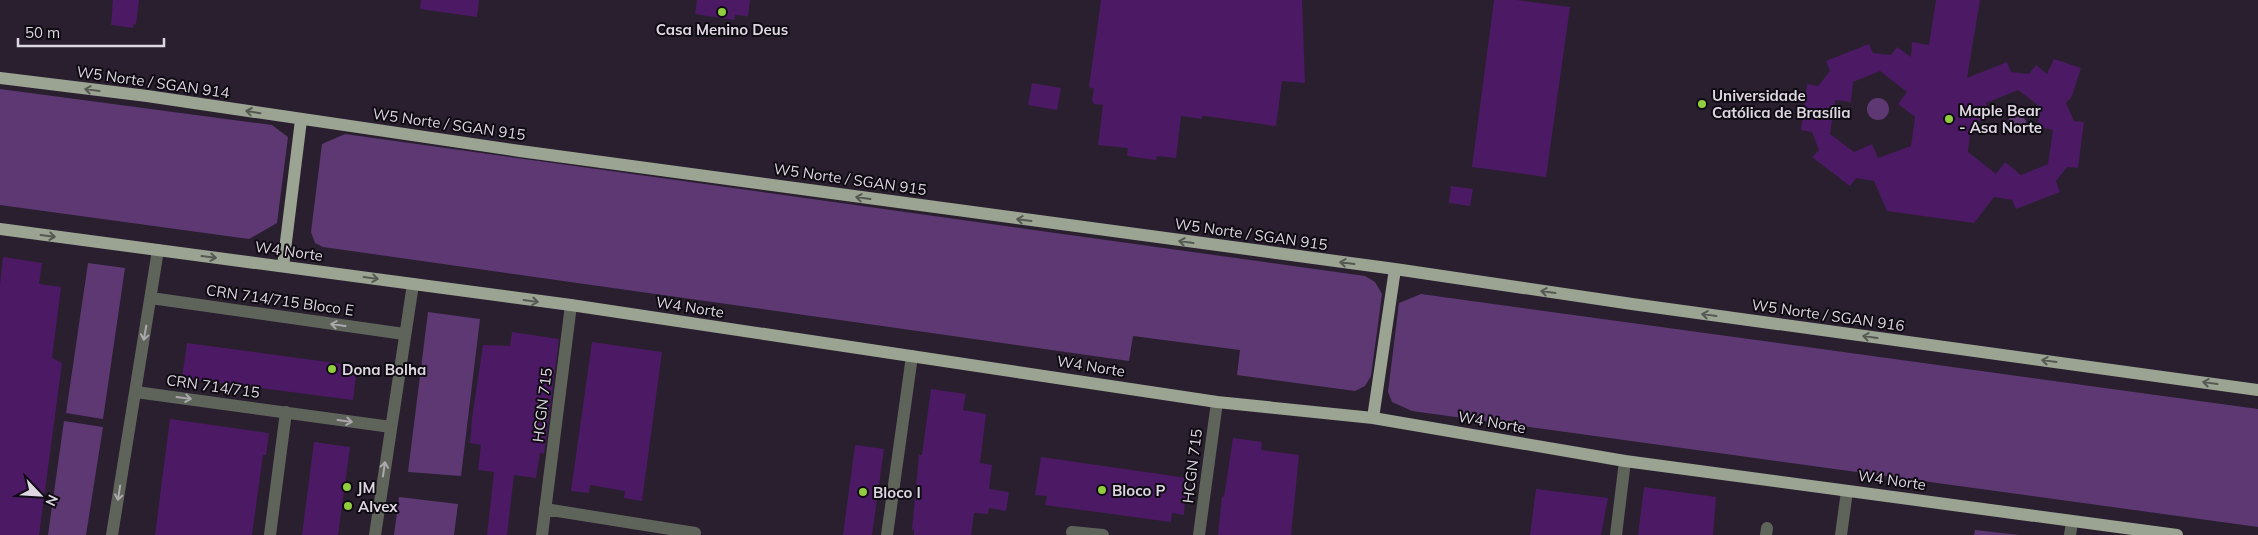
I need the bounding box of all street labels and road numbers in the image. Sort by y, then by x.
street label: W5 Norte / SGAN 914 [75,62,231,102]
street label: W5 Norte / SGAN 915 [371,104,527,144]
street label: W5 Norte / SGAN 915 [772,159,928,199]
street label: W5 Norte / SGAN 915 [1173,214,1329,254]
street label: W4 Norte [254,237,324,265]
street label: CRN 714/715 Bloco E [205,280,355,320]
street label: W4 Norte [655,292,725,322]
street label: W5 Norte / SGAN 916 [1750,295,1906,335]
street label: W4 Norte [1056,351,1126,381]
street label: HCGN 715 [528,367,556,443]
street label: CRN 714/715 [165,370,261,402]
street label: W4 Norte [1457,407,1527,437]
street label: HCGN 715 [1178,428,1206,504]
street label: W4 Norte [1857,466,1927,494]

